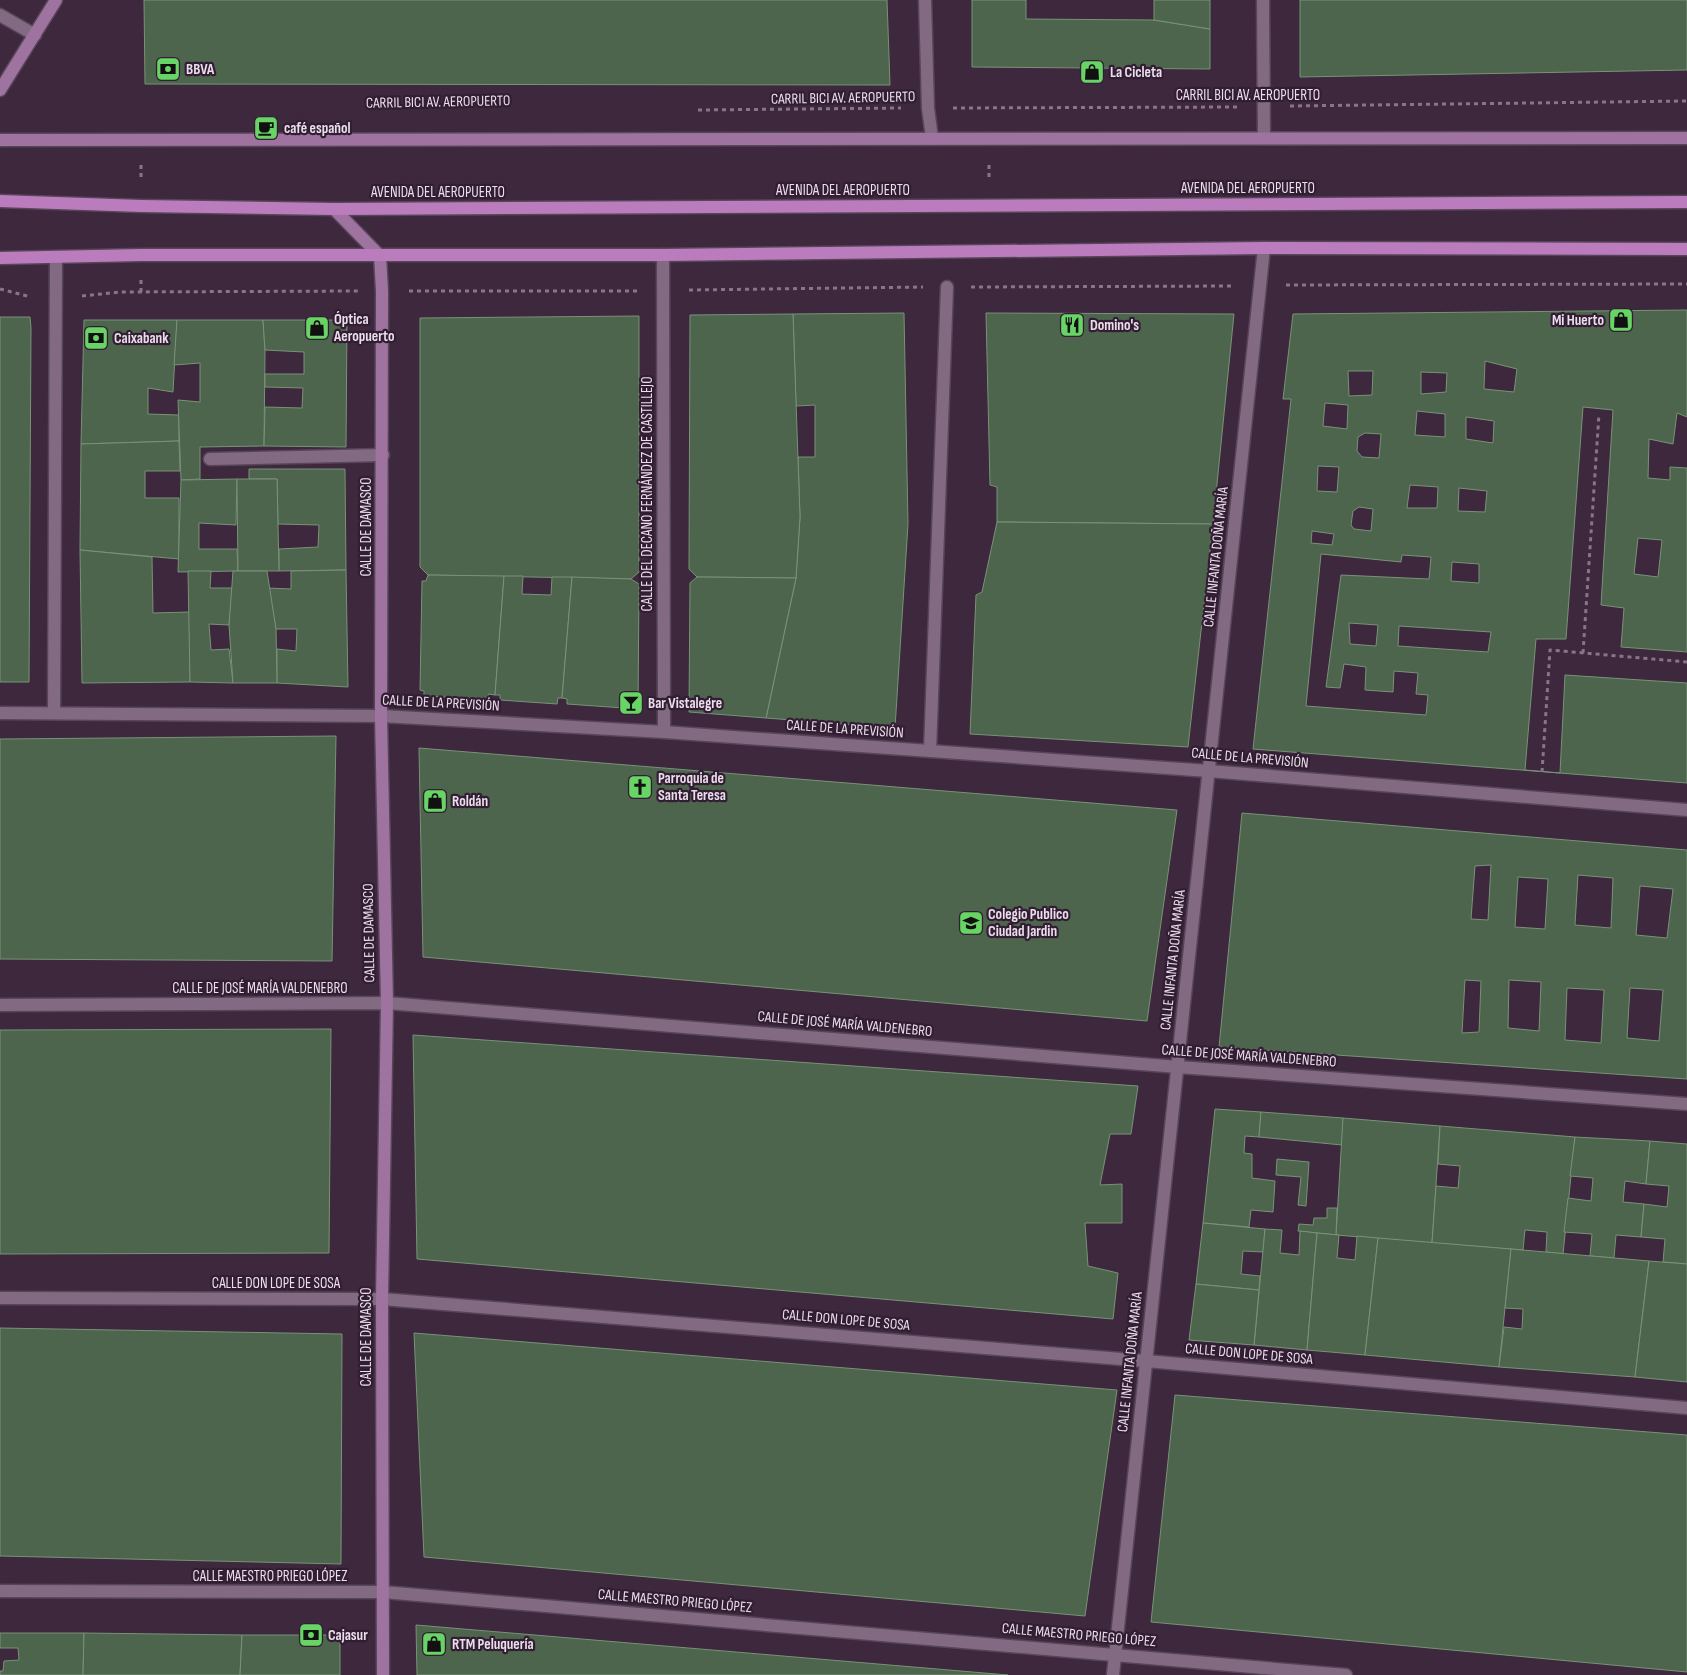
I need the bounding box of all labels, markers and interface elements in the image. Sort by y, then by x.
bank icon: BBVA [155,56,181,82]
shop icon: La Cicleta [1079,59,1105,85]
place label: BBVA [186,60,215,79]
place label: La Cicleta [1110,63,1162,82]
street label: CARRIL BICI AV. AEROPUERTO [1176,86,1320,105]
street label: CARRIL BICI AV. AEROPUERTO [771,87,915,109]
street label: CARRIL BICI AV. AEROPUERTO [366,91,510,113]
cafe icon: café español [253,115,279,141]
place label: café español [284,119,351,138]
street label: AVENIDA DEL AEROPUERTO [1180,179,1315,198]
street label: AVENIDA DEL AEROPUERTO [775,181,910,200]
street label: AVENIDA DEL AEROPUERTO [370,183,505,202]
shop icon: Mi Huerto [1608,307,1634,333]
place label: Óptica Aeropuerto [333,310,394,346]
place label: Mi Huerto [1552,311,1604,330]
restaurant icon: Domino's [1059,312,1085,338]
shop icon: Óptica Aeropuerto [304,315,330,341]
place label: Domino's [1090,316,1139,335]
bank icon: Caixabank [83,325,109,351]
place label: Caixabank [114,329,169,348]
street label: CALLE DEL DECANO FERNÁNDEZ DE CASTILLEJO [638,376,657,612]
street label: CALLE DE DAMASCO [357,477,376,577]
street label: CALLE INFANTA DOÑA MARÍA [1199,485,1233,628]
street label: CALLE DE LA PREVISIÓN [382,690,500,716]
bar icon: Bar Vistalegre [618,690,644,716]
place label: Bar Vistalegre [648,694,722,713]
street label: CALLE DE LA PREVISIÓN [786,715,904,743]
street label: CALLE DE LA PREVISIÓN [1191,743,1309,773]
place label: Parroquia de Santa Teresa [658,769,726,805]
church icon: Parroquia de Santa Teresa [627,774,653,800]
shop icon: Roldán [422,788,448,814]
place label: Roldán [452,792,488,811]
street label: CALLE DE DAMASCO [359,883,379,983]
street label: CALLE INFANTA DOÑA MARÍA [1156,888,1190,1031]
place label: Colegio Publico Ciudad Jardin [988,905,1069,941]
school or university icon: Colegio Publico Ciudad Jardin [958,910,984,936]
street label: CALLE DE JOSÉ MARÍA VALDENEBRO [172,979,348,998]
street label: CALLE DE JOSÉ MARÍA VALDENEBRO [757,1007,933,1041]
street label: CALLE DE JOSÉ MARÍA VALDENEBRO [1161,1040,1337,1072]
street label: CALLE DON LOPE DE SOSA [212,1274,341,1293]
street label: CALLE DE DAMASCO [357,1287,376,1387]
street label: CALLE INFANTA DOÑA MARÍA [1113,1290,1147,1433]
street label: CALLE DON LOPE DE SOSA [781,1305,911,1335]
street label: CALLE DON LOPE DE SOSA [1184,1339,1314,1369]
street label: CALLE MAESTRO PRIEGO LÓPEZ [193,1567,347,1586]
street label: CALLE MAESTRO PRIEGO LÓPEZ [597,1585,753,1617]
street label: CALLE MAESTRO PRIEGO LÓPEZ [1001,1619,1157,1651]
bank icon: Cajasur [298,1622,324,1648]
place label: Cajasur [328,1626,368,1645]
shop icon: RTM Peluquería [421,1631,447,1657]
place label: RTM Peluquería [452,1635,534,1654]

